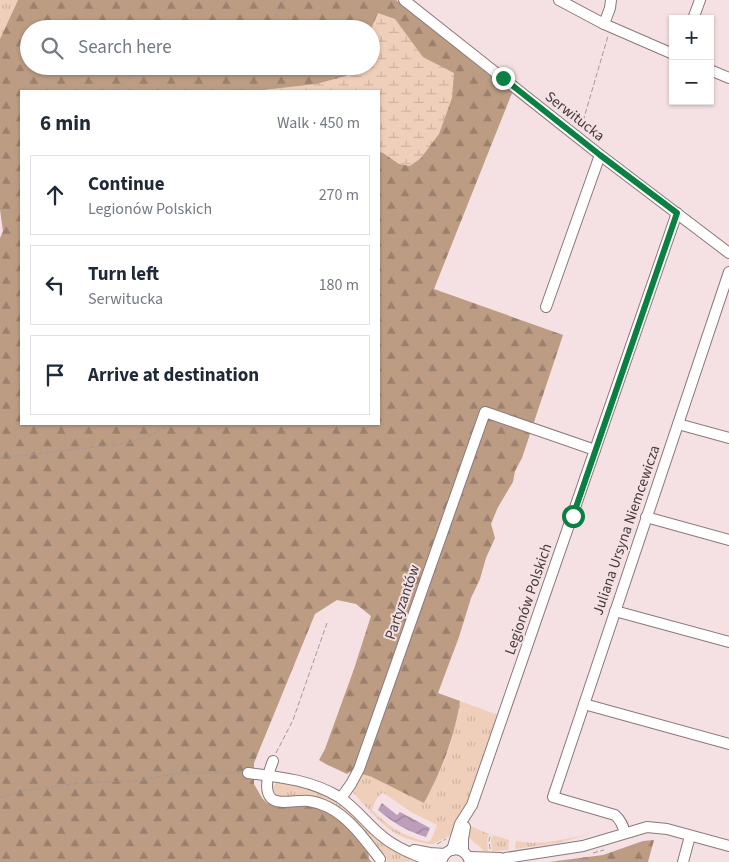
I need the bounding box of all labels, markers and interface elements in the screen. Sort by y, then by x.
map controls [669,15,714,105]
button: + [669,15,714,60]
search box [20,20,380,75]
icon: search [38,34,66,62]
text: Search here [78,34,172,61]
button: − [669,60,714,105]
route end [492,67,515,90]
street label: Serwitucka [541,86,609,146]
text: 6 min [40,108,91,138]
text: Walk · 450 m [277,112,360,134]
text: Continue [88,171,165,198]
icon: ahead [41,181,69,209]
text: 270 m [319,184,359,206]
text: Legionów Polskich [88,198,212,220]
text: Turn left [88,261,159,288]
icon: left [41,271,69,299]
text: 180 m [319,274,359,296]
text: Serwitucka [88,288,163,310]
icon: arrive [41,361,69,389]
text: Arrive at destination [88,362,259,389]
street label: Juliana Ursyna Niemcewicza [588,442,665,618]
route start [562,505,585,528]
street label: Legionów Polskich [500,541,557,658]
street label: Partyzantów [380,562,425,642]

